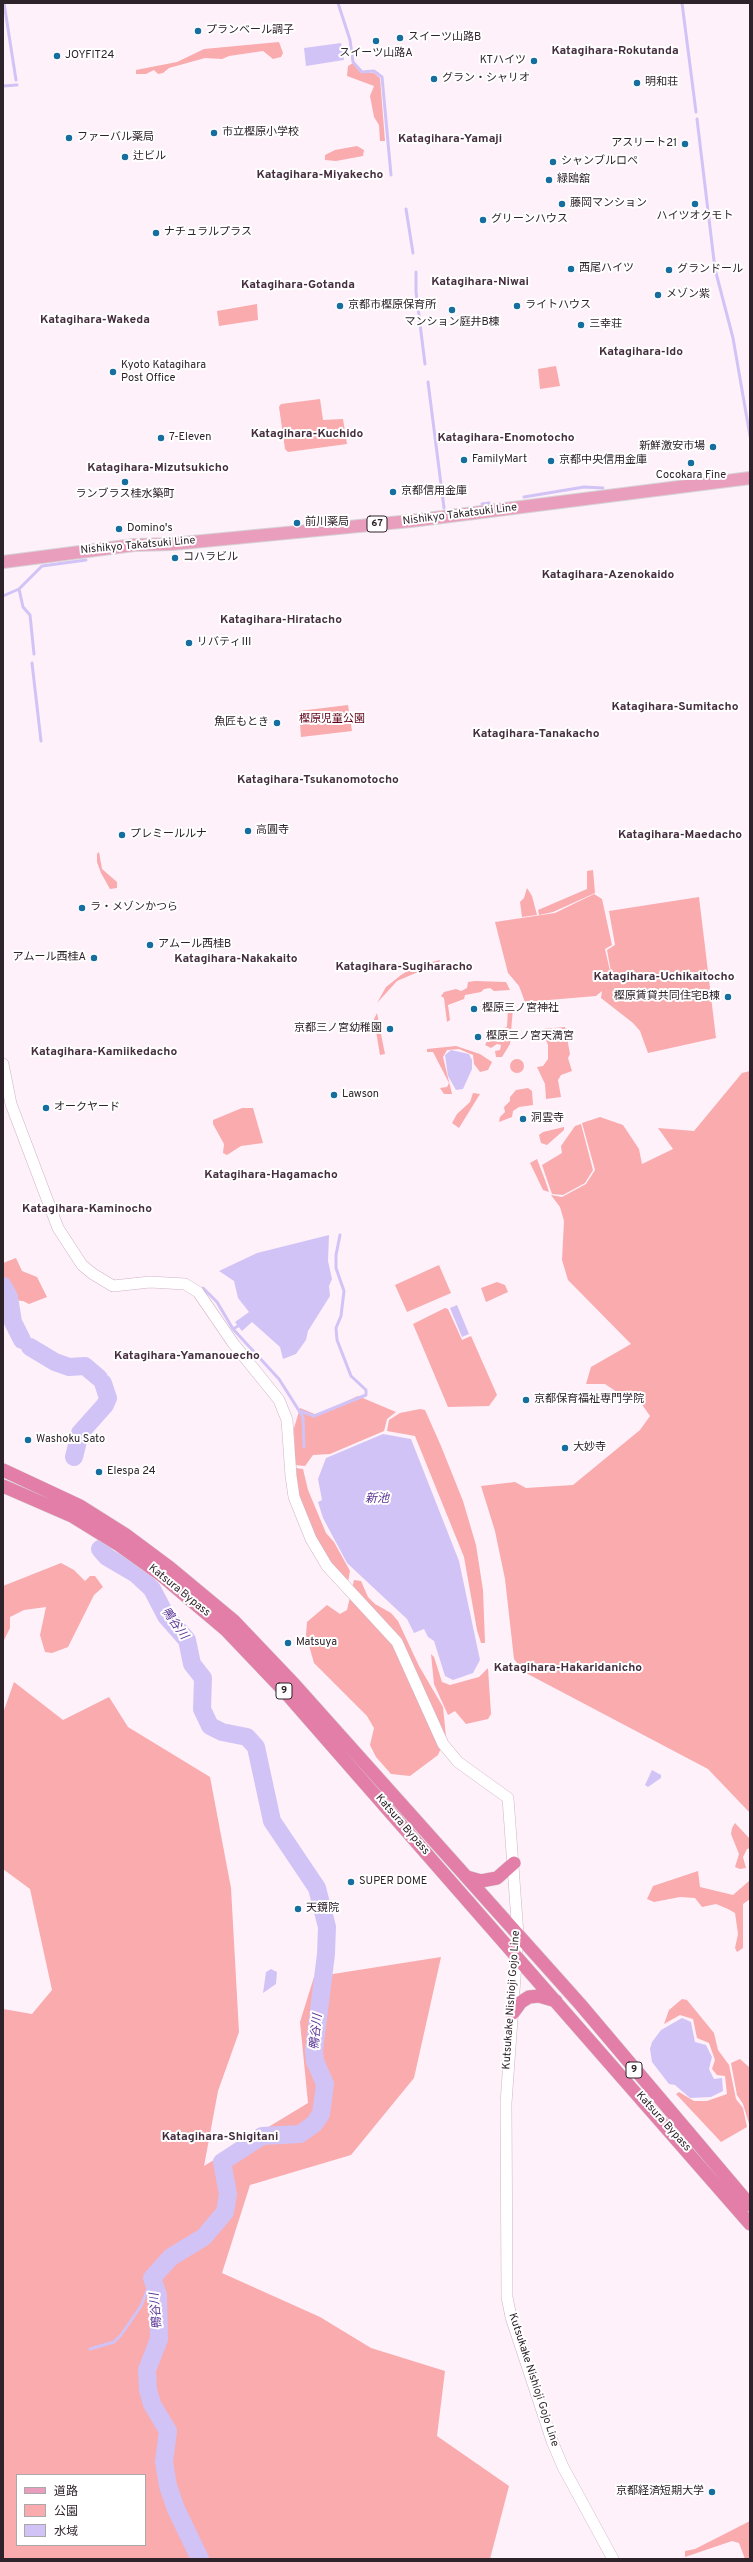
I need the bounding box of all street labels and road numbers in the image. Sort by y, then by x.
street label: Nishikyo Takatsuki Line [402,501,518,529]
road number: 67 [367,516,387,532]
street label: Nishikyo Takatsuki Line [80,534,196,558]
street label: Katsura Bypass [145,1562,213,1620]
road number: 9 [276,1683,292,1699]
street label: Katsura Bypass [372,1792,432,1858]
street label: Kutsukake Nishioji Gojo Line [501,1930,523,2070]
road number: 9 [626,2062,642,2078]
street label: Katsura Bypass [633,2089,693,2155]
street label: Kutsukake Nishioji Gojo Line [505,2312,561,2448]

